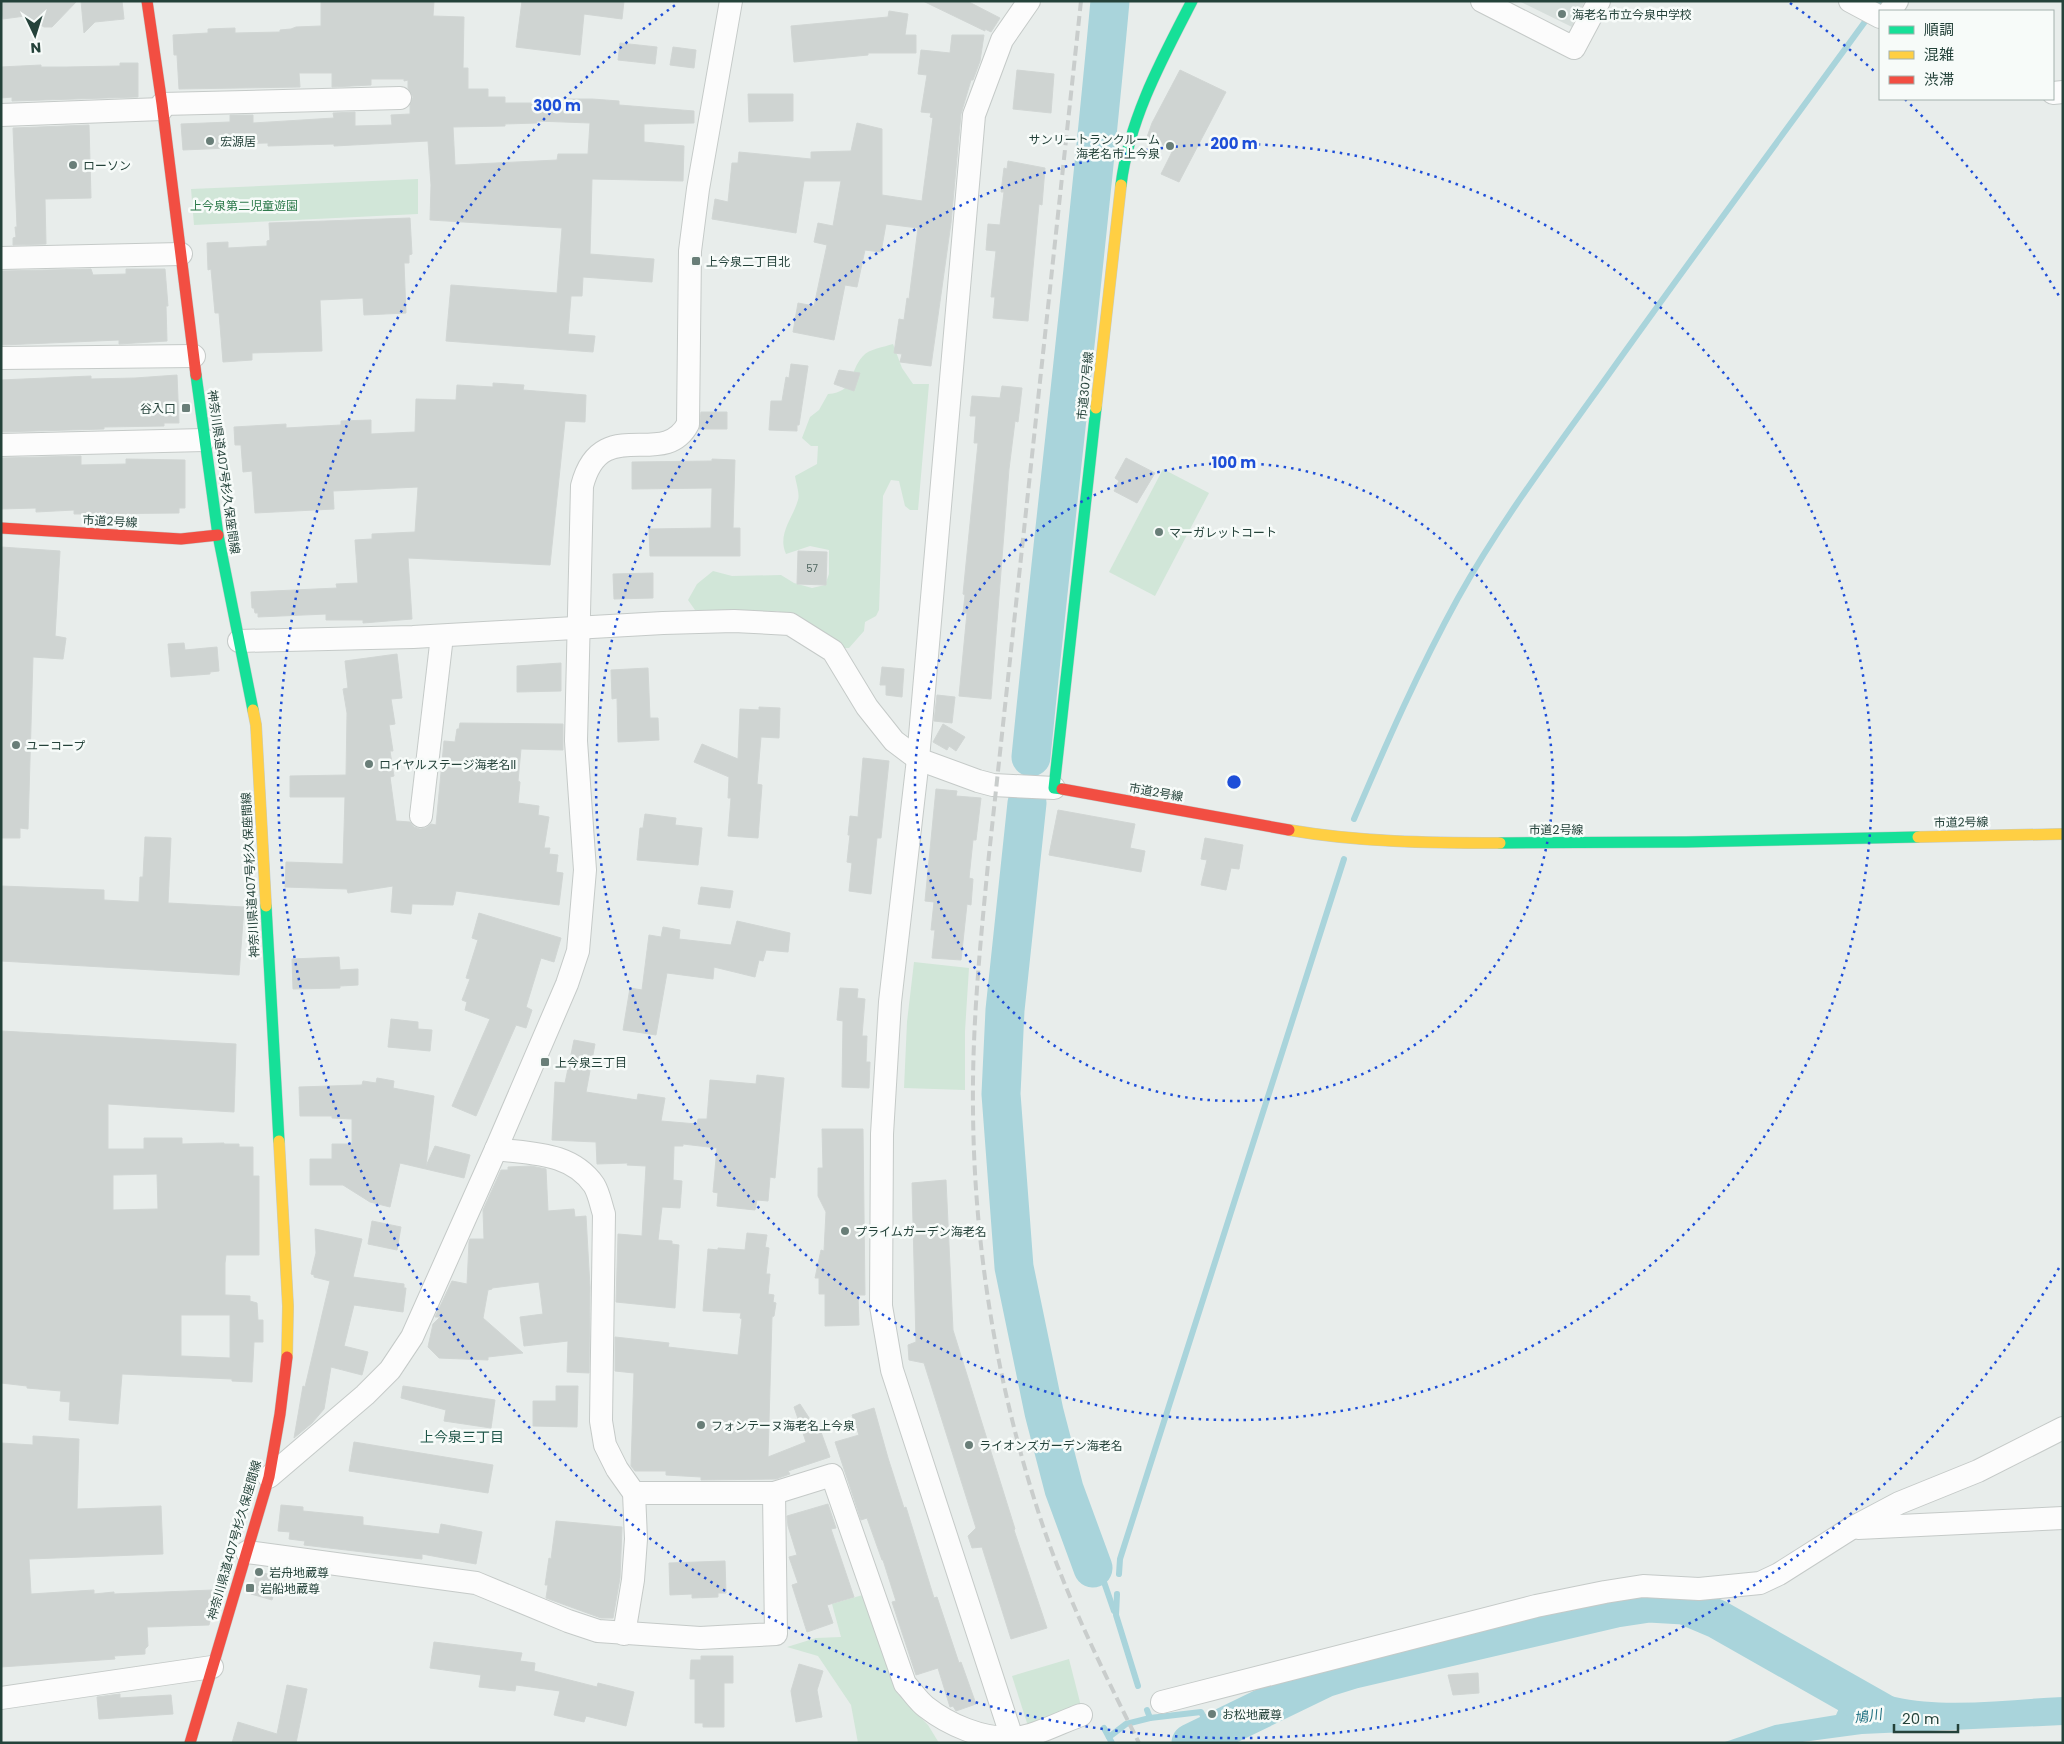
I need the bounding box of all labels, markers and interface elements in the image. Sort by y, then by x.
place label: 海老名市立今泉中学校 [1572,6,1692,23]
marker: 海老名市立今泉中学校 [1556,8,1568,20]
north arrow [10,10,60,60]
legend [1879,10,2054,100]
text: 順調 [1924,19,1954,40]
text: N [30,38,42,58]
text: 混雑 [1924,44,1954,65]
text: 渋滞 [1924,69,1954,90]
text: 300 m [533,95,581,116]
place label: サンリートランクルーム 海老名市上今泉 [1029,131,1160,162]
place label: 宏源居 [220,133,256,150]
text: 200 m [1210,133,1258,154]
marker: 宏源居 [204,135,216,147]
marker: サンリートランクルーム 海老名市上今泉 [1164,140,1176,152]
place label: ローソン [83,157,131,174]
marker: ローソン [67,159,79,171]
park label: 上今泉第二児童遊園 [190,197,298,214]
place label: 上今泉二丁目北 [706,253,790,270]
marker: 上今泉二丁目北 [690,255,702,267]
street label: 市道307号線 [1073,351,1097,421]
street label: 神奈川県道407号杉久保座間線 [204,389,244,555]
place label: 谷入口 [140,400,176,417]
marker: 谷入口 [180,402,192,414]
text: 100 m [1212,452,1256,473]
street label: 市道2号線 [82,511,138,531]
place label: マーガレットコート [1169,524,1277,541]
marker: マーガレットコート [1153,526,1165,538]
house number: 57 [806,561,818,576]
place label: ユーコープ [26,737,85,754]
marker: ユーコープ [10,739,22,751]
place label: ロイヤルステージ海老名II [379,756,516,773]
marker: ロイヤルステージ海老名II [363,758,375,770]
centre of rings [1225,773,1243,791]
street label: 市道2号線 [1127,779,1185,805]
street label: 神奈川県道407号杉久保座間線 [237,792,263,958]
street label: 市道2号線 [1933,813,1989,831]
street label: 市道2号線 [1529,821,1583,838]
place label: 上今泉三丁目 [555,1054,627,1071]
marker: 上今泉三丁目 [539,1056,551,1068]
place label: プライムガーデン海老名 [855,1223,987,1240]
marker: プライムガーデン海老名 [839,1225,851,1237]
place label: フォンテーヌ海老名上今泉 [711,1417,855,1434]
marker: フォンテーヌ海老名上今泉 [695,1419,707,1431]
district label: 上今泉三丁目 [420,1427,504,1447]
place label: ライオンズガーデン海老名 [979,1437,1123,1454]
marker: ライオンズガーデン海老名 [963,1439,975,1451]
street label: 神奈川県道407号杉久保座間線 [203,1458,265,1622]
place label: 岩舟地蔵尊 [269,1564,329,1581]
marker: 岩舟地蔵尊 [253,1566,265,1578]
place label: 岩船地蔵尊 [260,1580,320,1597]
marker: 岩船地蔵尊 [244,1582,256,1594]
scale bar [1894,1702,1958,1734]
water label: 鳩川 [1853,1704,1885,1728]
place label: お松地蔵尊 [1222,1706,1282,1723]
marker: お松地蔵尊 [1206,1708,1218,1720]
text: 20 m [1902,1708,1940,1729]

